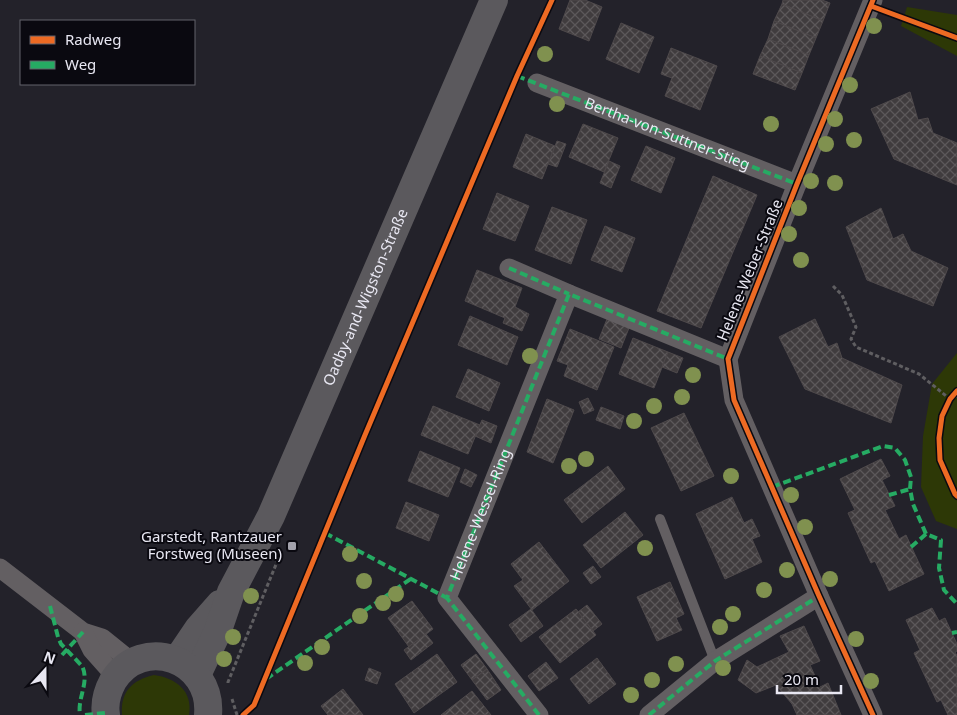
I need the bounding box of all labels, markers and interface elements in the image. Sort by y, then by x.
legend [20,20,195,85]
text: Radweg [65,29,121,49]
text: Weg [65,54,96,74]
street label: Bertha-von-Suttner-Stieg [582,92,753,174]
street label: Helene-Weber-Straße [711,196,787,343]
street label: Oadby-and-Wigston-Straße [317,205,412,389]
street label: Helene-Wessel-Ring [444,445,515,583]
place label: Garstedt, Rantzauer Forstweg (Museen) [141,526,282,563]
marker: Garstedt, Rantzauer Forstweg (Museen) [286,540,298,552]
north arrow [20,645,70,695]
text: N [41,646,59,668]
scale bar [777,662,841,694]
text: 20 m [784,669,819,689]

